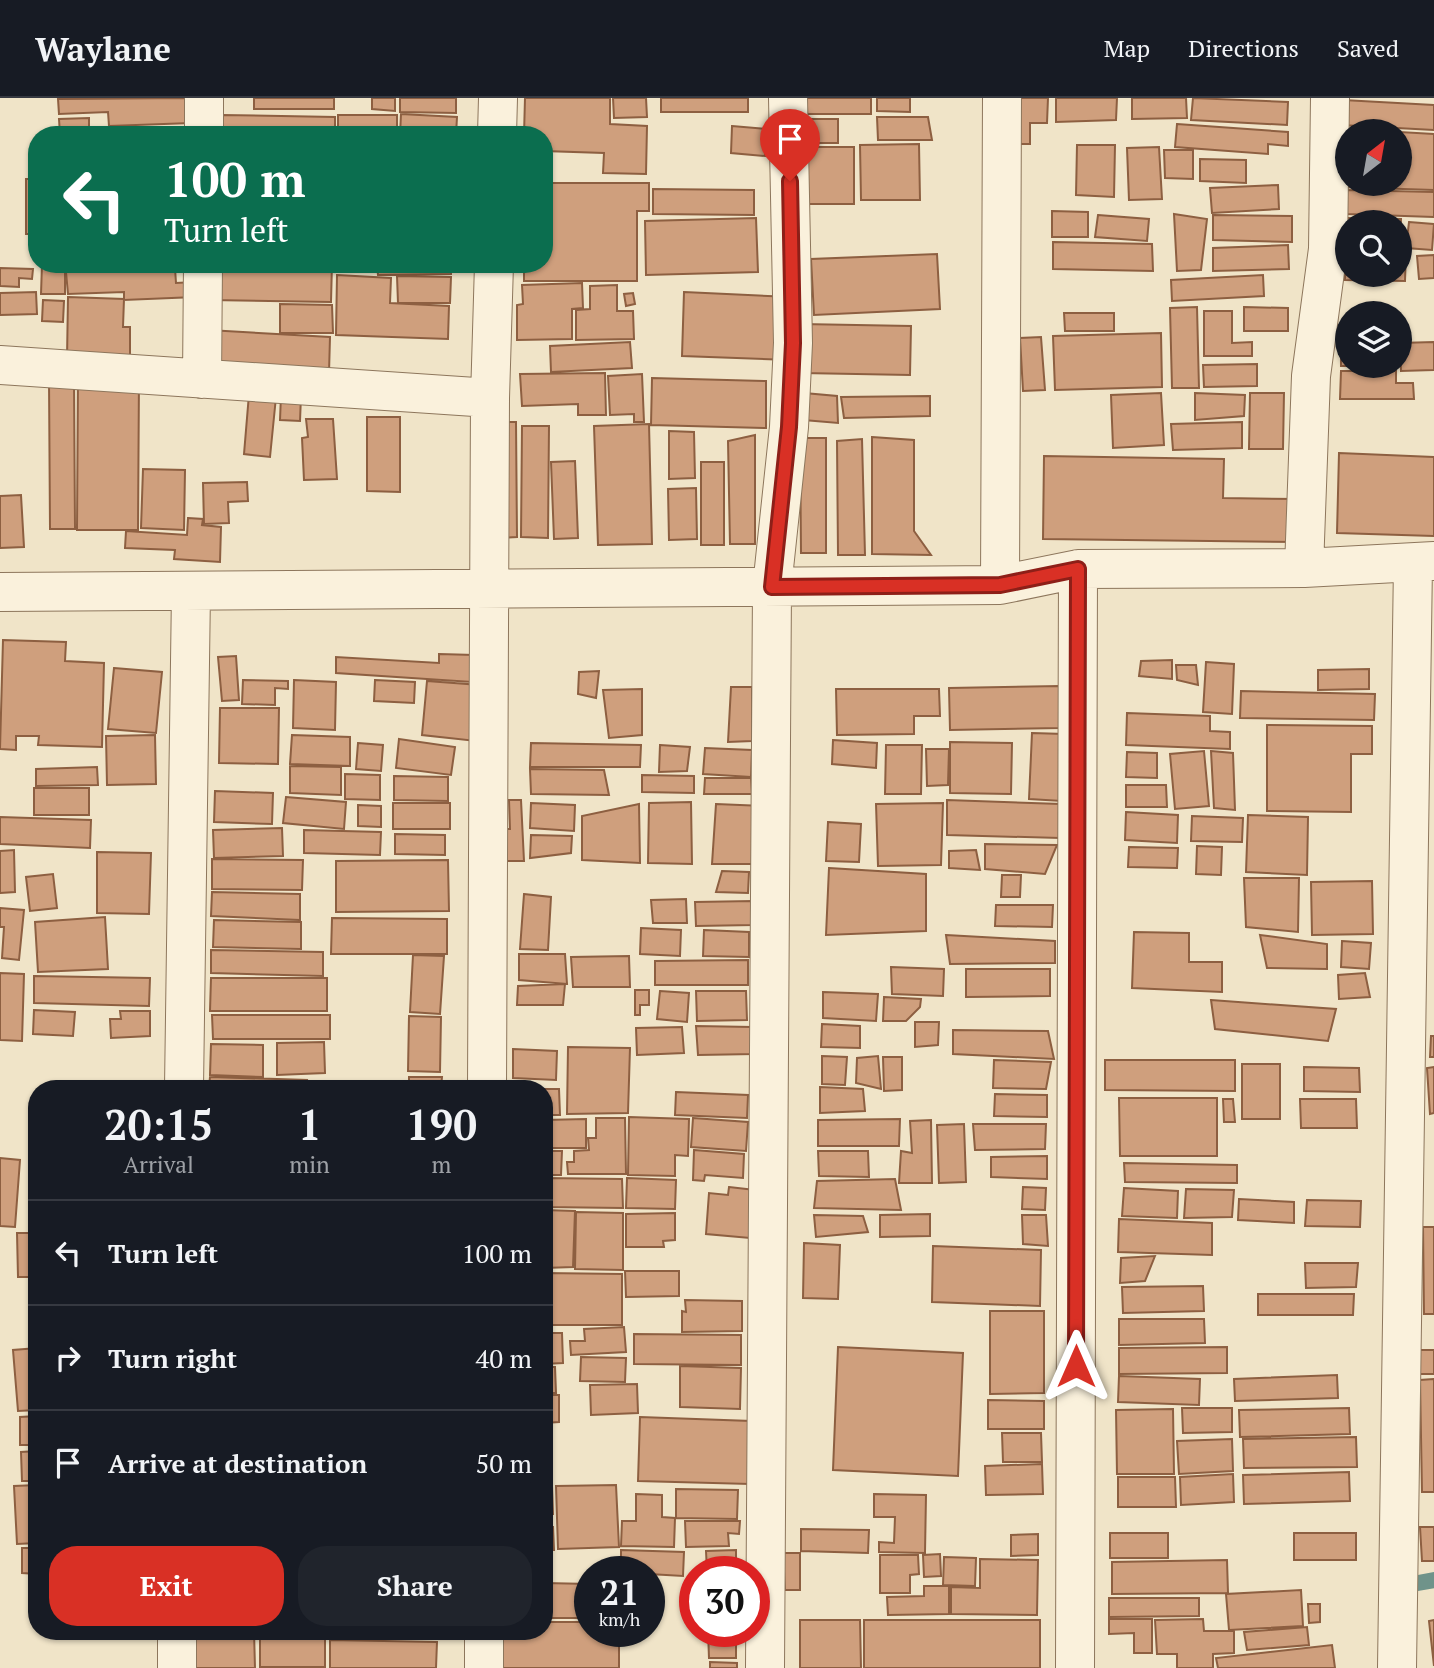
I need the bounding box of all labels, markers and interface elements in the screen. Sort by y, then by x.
text: Waylane [35,27,171,70]
text: Map [1104,32,1150,64]
text: Directions [1188,32,1299,64]
text: Saved [1337,32,1399,64]
pin [760,109,820,181]
north arrow [1335,119,1412,196]
map controls [1335,119,1412,378]
icon: arrive [771,120,809,158]
text: 100 m [164,146,306,211]
icon: left [49,154,140,245]
text: Turn left [164,209,288,251]
button: search [1335,210,1412,287]
button: layers [1335,301,1412,378]
text: 20:15 [104,1096,213,1152]
text: 1 [298,1096,321,1152]
text: 190 [406,1096,477,1152]
text: Arrival [123,1149,194,1180]
text: min [289,1149,330,1180]
text: m [431,1149,451,1180]
icon: left [49,1234,87,1272]
text: Turn left [108,1236,218,1270]
text: 100 m [462,1236,532,1270]
position arrow [1039,1329,1113,1403]
icon: right [49,1339,87,1377]
text: Turn right [108,1341,237,1375]
text: 40 m [476,1341,532,1375]
icon: arrive [49,1444,87,1482]
text: Arrive at destination [108,1446,367,1480]
text: 50 m [476,1446,532,1480]
button: Exit [49,1546,284,1626]
button: Share [298,1546,532,1626]
speed limit sign: 30 [679,1556,770,1647]
text: 21 [600,1569,639,1615]
text: km/h [599,1607,640,1631]

